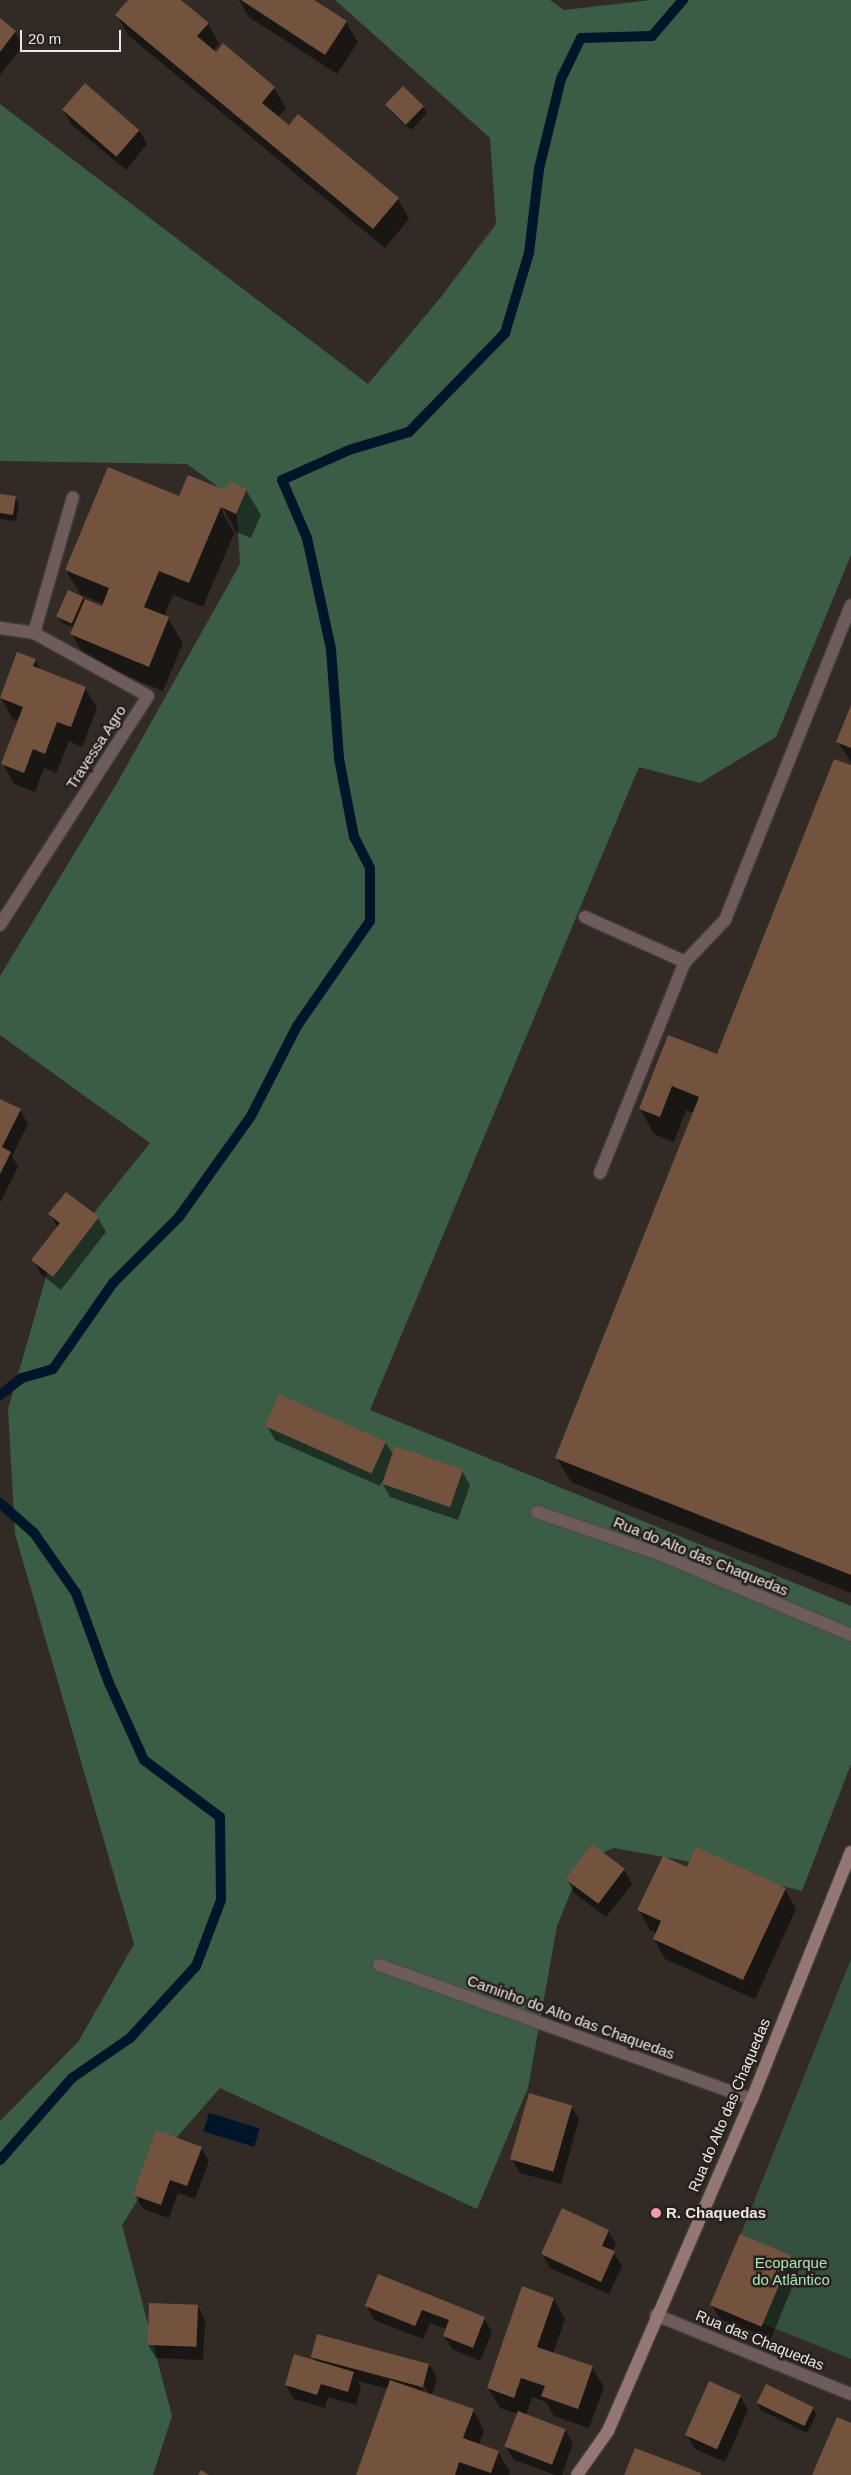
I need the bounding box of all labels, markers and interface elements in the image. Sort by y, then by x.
scale bar [22,20,124,52]
text: 20 m [28,30,61,47]
street label: Travessa Agro [62,701,130,793]
street label: Rua do Alto das Chaquedas [611,1513,791,1599]
street label: Caminho do Alto das Chaquedas [464,1971,678,2063]
street label: Rua do Alto das Chaquedas [684,2015,774,2195]
place label: R. Chaquedas [666,2204,766,2222]
marker: R. Chaquedas [650,2207,662,2219]
park label: Ecoparque do Atlântico [752,2253,830,2288]
street label: Rua das Chaquedas [693,2306,827,2374]

